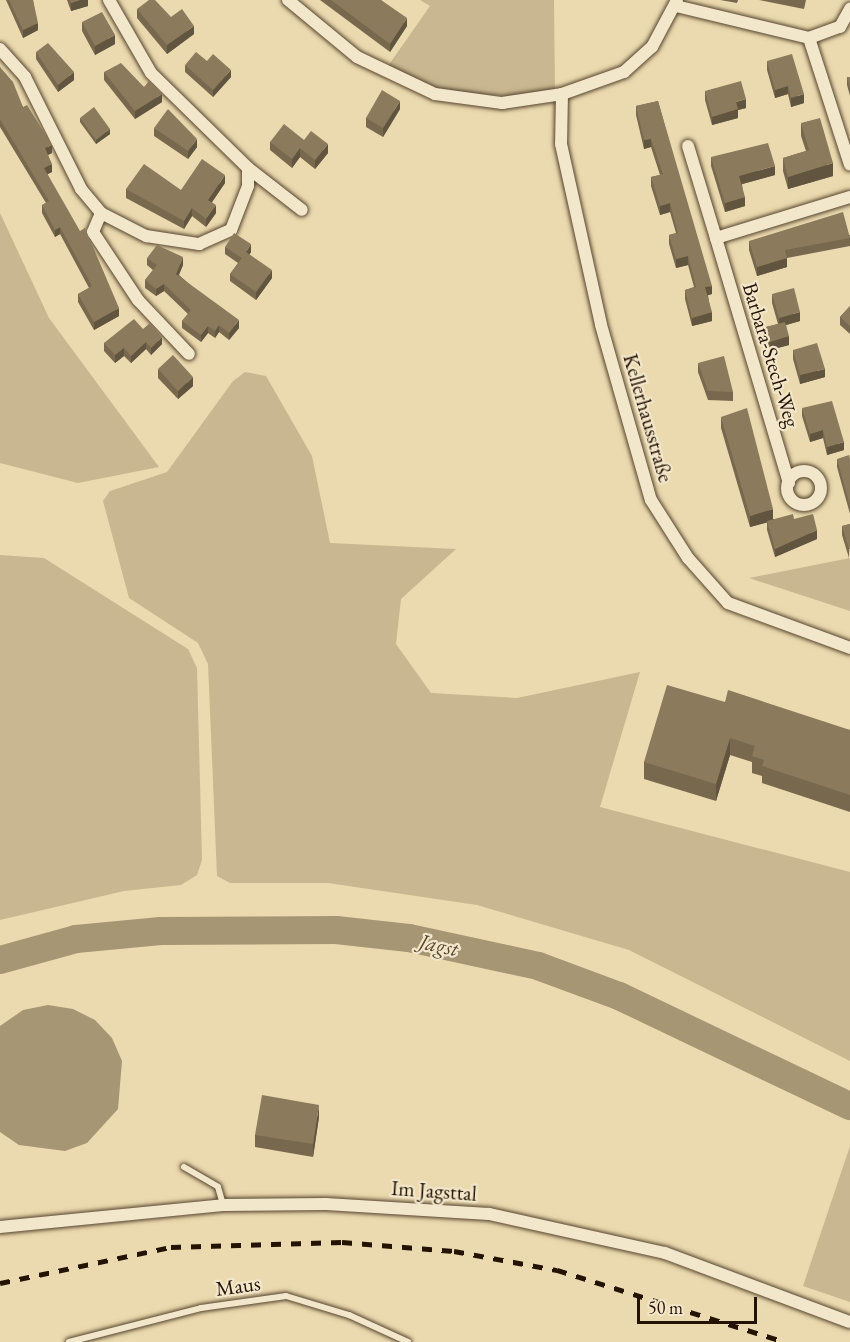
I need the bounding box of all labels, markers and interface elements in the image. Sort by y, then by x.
street label: Barbara-Stech-Weg [737,280,805,430]
street label: Kellerhausstraße [618,351,678,485]
water label: Jagst [417,928,461,962]
street label: Im Jagsttal [390,1175,478,1207]
street label: Maus [214,1270,262,1302]
scale bar [640,1285,760,1323]
text: 50 m [648,1296,683,1319]

